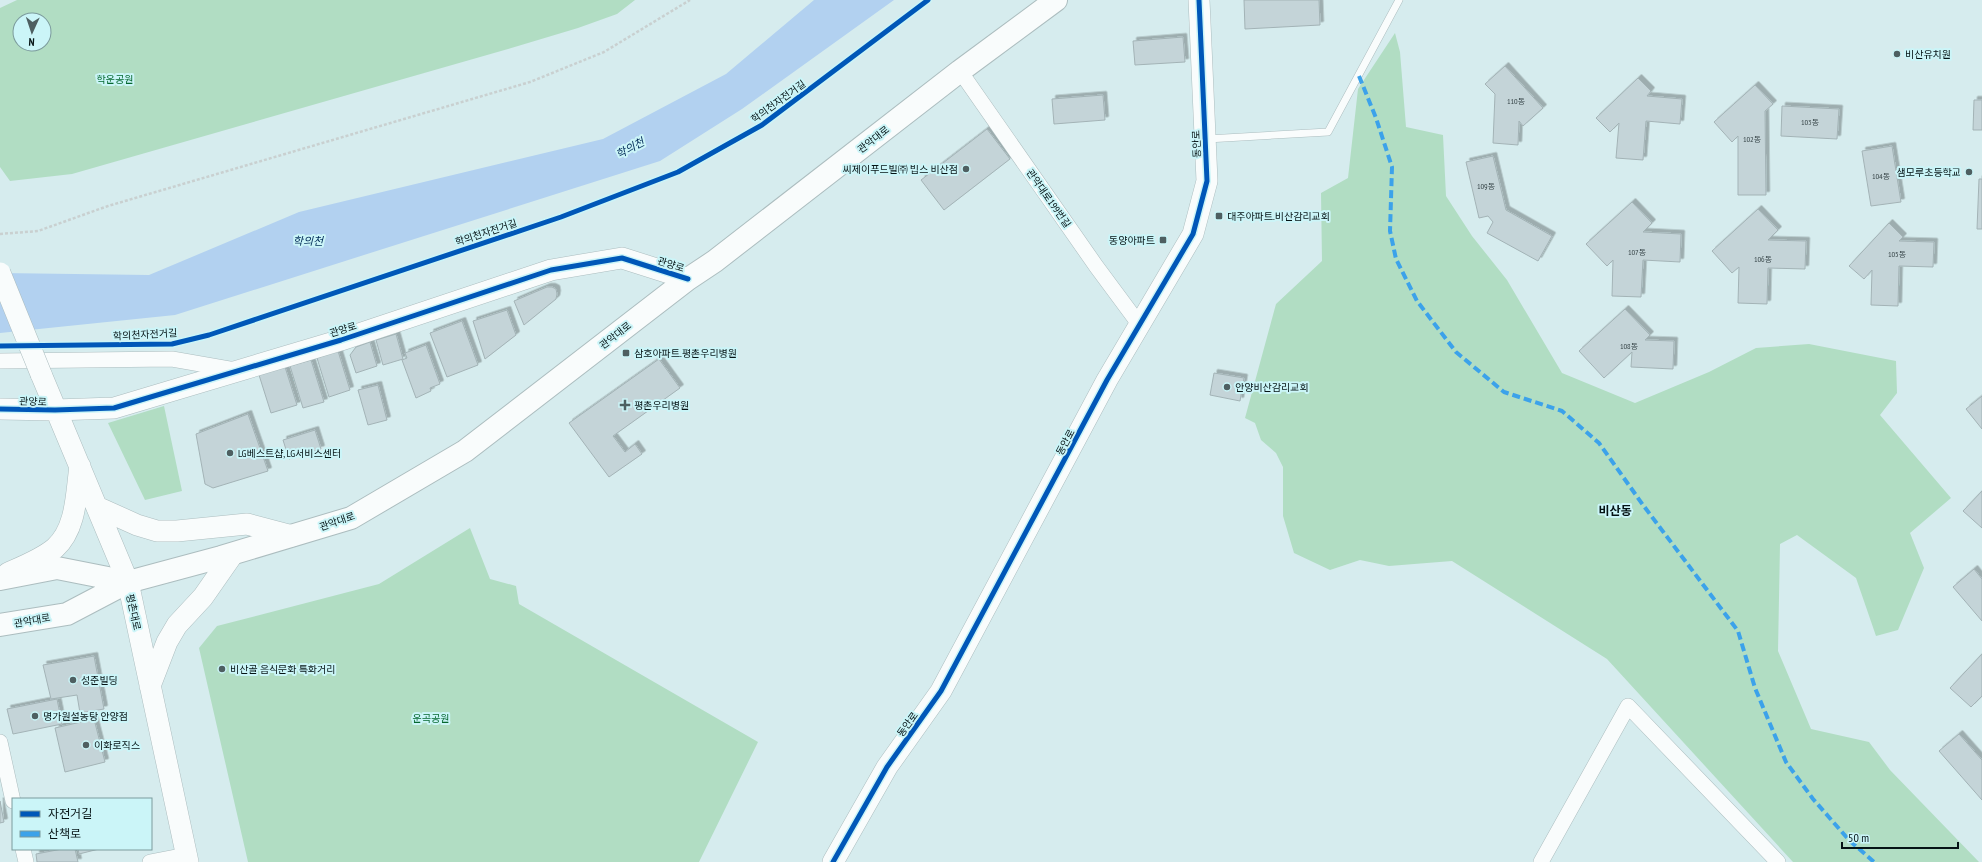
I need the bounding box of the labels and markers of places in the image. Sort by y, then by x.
place label: 비산유치원 [1905,48,1951,61]
marker: 비산유치원 [1892,49,1902,59]
place label: 씨제이푸드빌㈜ 빕스 비산점 [843,163,958,176]
marker: 씨제이푸드빌㈜ 빕스 비산점 [961,164,971,174]
place label: 샘모루초등학교 [1897,166,1961,179]
marker: 샘모루초등학교 [1964,167,1974,177]
place label: 대주아파트.비산감리교회 [1227,210,1330,223]
marker: 대주아파트.비산감리교회 [1214,211,1224,221]
place label: 동양아파트 [1109,234,1155,247]
marker: 동양아파트 [1158,235,1168,245]
place label: 삼호아파트.평촌우리병원 [634,347,737,360]
marker: 삼호아파트.평촌우리병원 [621,348,631,358]
place label: 안양비산감리교회 [1235,381,1309,394]
marker: 안양비산감리교회 [1222,382,1232,392]
marker: 평촌우리병원 [619,399,631,411]
place label: 평촌우리병원 [634,399,689,412]
place label: LG베스트샵, LG서비스센터 [238,447,341,460]
marker: LG베스트샵, LG서비스센터 [225,448,235,458]
place label: 비산골 음식문화 특화거리 [230,663,335,676]
marker: 비산골 음식문화 특화거리 [217,664,227,674]
place label: 성준빌딩 [81,674,118,687]
marker: 성준빌딩 [68,675,78,685]
place label: 명가원설농탕 안양점 [43,710,128,723]
marker: 명가원설농탕 안양점 [30,711,40,721]
place label: 이화로직스 [94,739,140,752]
marker: 이화로직스 [81,740,91,750]

